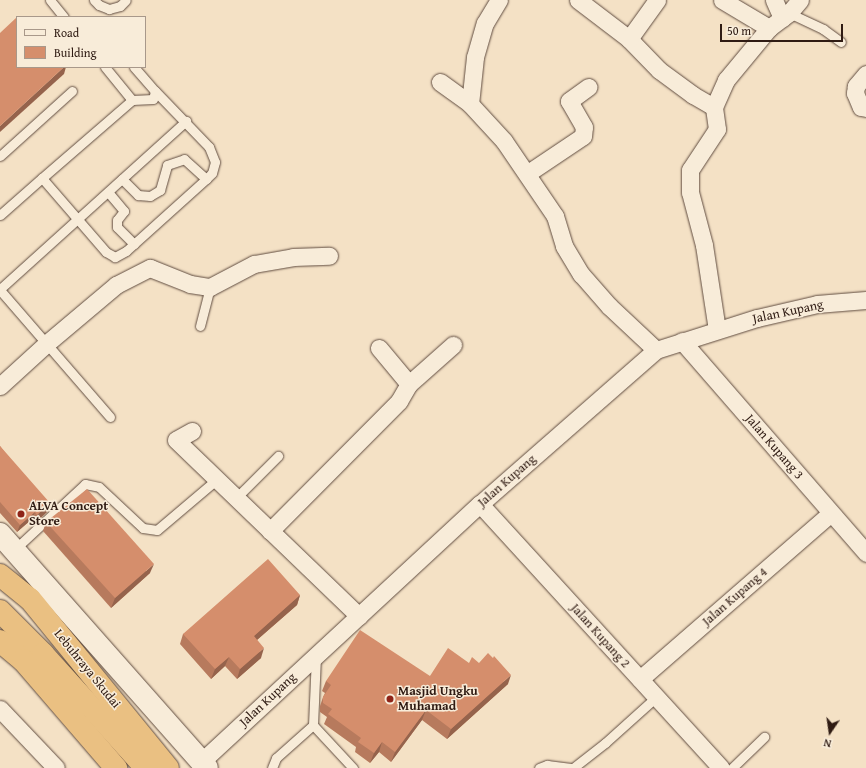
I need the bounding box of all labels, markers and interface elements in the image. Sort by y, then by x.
legend [16,16,146,68]
scale bar [722,16,845,42]
text: 50 m [727,22,751,39]
text: Road [54,24,79,41]
text: Building [54,44,97,61]
street label: Jalan Kupang [751,297,825,327]
street label: Jalan Kupang 3 [742,411,806,483]
street label: Jalan Kupang [475,452,539,510]
place label: ALVA Concept Store [29,499,108,530]
marker: ALVA Concept Store [16,509,26,519]
street label: Jalan Kupang 4 [699,565,771,629]
street label: Jalan Kupang 2 [567,601,633,671]
street label: Lebuhraya Skudai [50,626,124,712]
street label: Jalan Kupang [236,670,300,730]
place label: Masjid Ungku Muhamad [398,684,478,715]
marker: Masjid Ungku Muhamad [385,694,395,704]
north arrow [810,712,850,752]
text: N [822,735,833,752]

